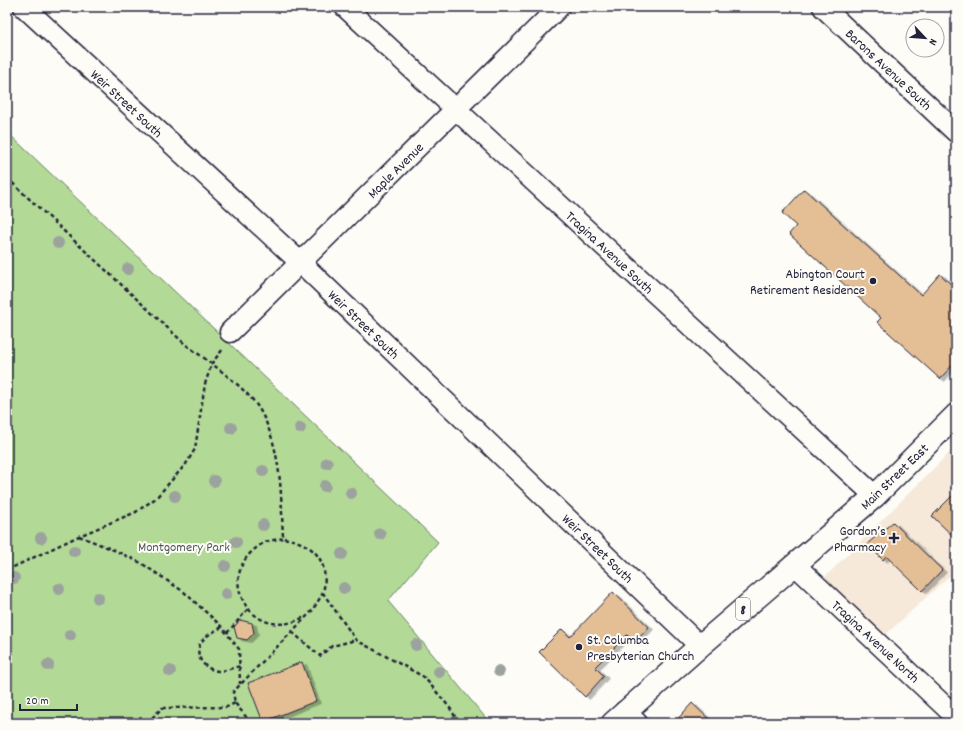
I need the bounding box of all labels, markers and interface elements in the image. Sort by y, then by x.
north arrow [905,18,945,58]
street label: Barons Avenue South [840,25,935,116]
text: N [924,36,941,48]
street label: Weir Street South [85,66,166,143]
street label: Maple Avenue [364,139,429,204]
street label: Tragina Avenue South [560,207,657,300]
place label: Abington Court Retirement Residence [750,265,865,301]
marker: Abington Court Retirement Residence [868,276,878,286]
street label: Weir Street South [322,286,403,365]
street label: Main Street East [857,440,934,515]
street label: Weir Street South [556,510,637,589]
place label: Gordon’s Pharmacy [834,522,886,558]
marker: Gordon’s Pharmacy [889,533,899,543]
park label: Montgomery Park [138,538,230,558]
street label: Tragina Avenue North [826,596,923,689]
road number: 8 [736,598,750,620]
place label: St. Columba Presbyterian Church [587,631,694,667]
marker: St. Columba Presbyterian Church [574,642,584,652]
scale bar [20,686,77,712]
text: 20 m [26,693,49,710]

